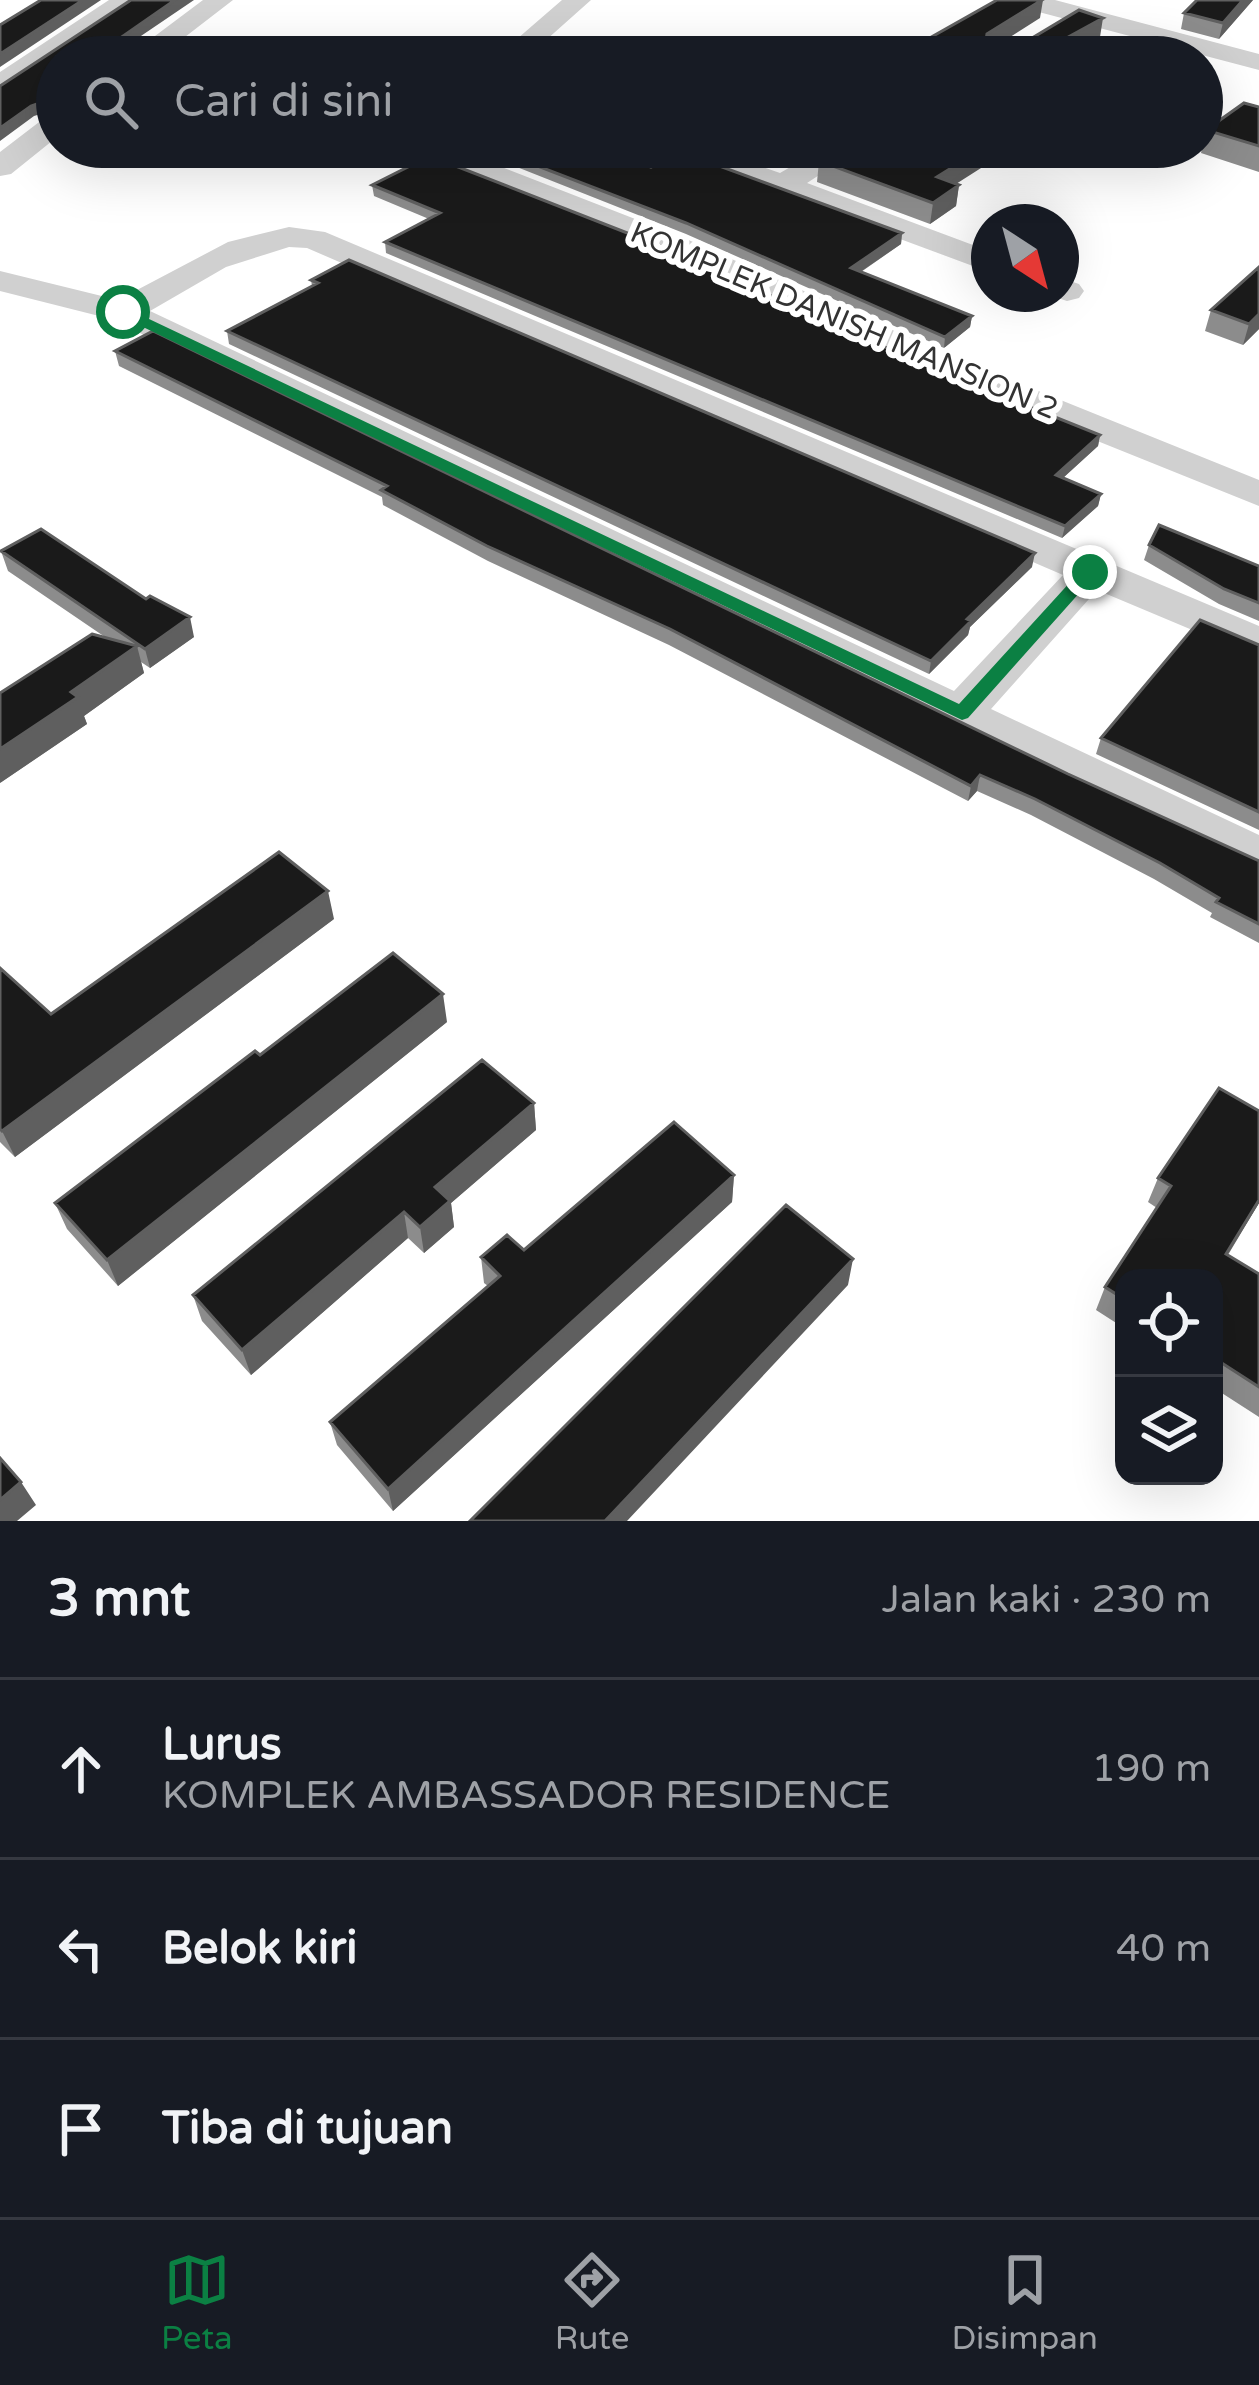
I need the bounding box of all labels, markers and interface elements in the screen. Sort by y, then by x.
search box [36,36,1223,168]
icon: search [78,69,144,135]
text: Cari di sini [174,75,393,129]
north arrow [971,204,1079,312]
street label: KOMPLEK DANISH MANSION 2 [625,214,1063,428]
route start [96,285,150,339]
route end [1063,545,1117,599]
map controls [1115,1269,1223,1485]
button: locate [1115,1269,1223,1377]
button: layers [1115,1377,1223,1485]
text: 3 mnt [48,1568,190,1630]
text: Jalan kaki · 230 m [882,1576,1211,1623]
text: Lurus [162,1718,282,1772]
icon: ahead [48,1736,114,1802]
text: 190 m [1092,1745,1211,1792]
text: KOMPLEK AMBASSADOR RESIDENCE [162,1772,890,1819]
icon: left [48,1916,114,1982]
text: Belok kiri [162,1922,357,1976]
text: 40 m [1116,1925,1211,1972]
icon: arrive [48,2096,114,2162]
text: Tiba di tujuan [162,2102,453,2156]
tab: Peta [161,2247,233,2358]
tab: Rute [555,2247,629,2358]
tab: Disimpan [951,2247,1098,2358]

